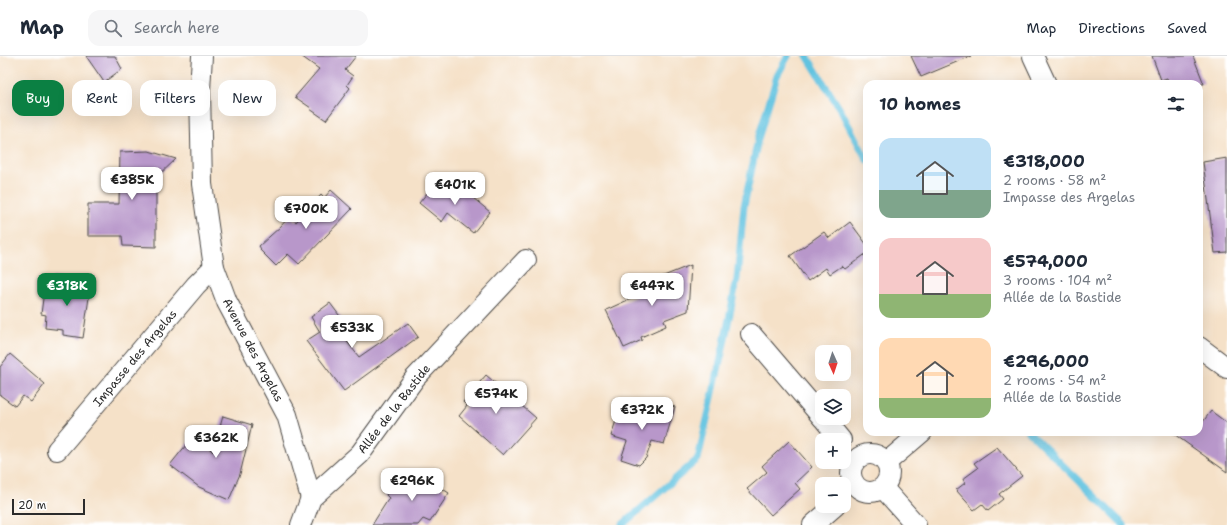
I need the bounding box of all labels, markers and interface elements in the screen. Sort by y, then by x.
search box [88,10,368,46]
text: Map [20,15,64,40]
icon: search [102,17,124,39]
text: Search here [134,18,220,38]
text: Map [1027,19,1057,37]
text: Directions [1079,19,1145,37]
text: Saved [1167,19,1207,37]
chip: Buy [12,80,64,116]
chip: Rent [72,80,132,116]
chip: Filters [140,80,210,116]
chip: New [218,80,276,116]
text: 10 homes [879,93,961,115]
icon: filters [1165,93,1187,115]
text: €318,000 [1003,150,1085,172]
icon: home [911,154,959,202]
pin: €385K [104,167,160,201]
text: €385K [110,171,154,188]
pin: €401K [427,172,483,206]
text: 2 rooms · 58 m² [1003,172,1106,189]
text: €401K [434,176,476,193]
text: Impasse des Argelas [1003,189,1135,206]
pin: €700K [278,196,334,230]
text: €700K [284,200,328,217]
text: €574,000 [1003,250,1088,272]
icon: home [911,254,959,302]
text: 3 rooms · 104 m² [1003,272,1112,289]
pin: €318K [39,273,95,307]
pin: €447K [624,273,680,307]
text: €318K [46,277,88,294]
text: €447K [630,277,674,294]
text: Allée de la Bastide [1003,289,1122,306]
street label: Avenue des Argelas [219,295,287,405]
street label: Impasse des Argelas [90,306,180,410]
pin: €533K [324,315,380,349]
text: €533K [330,319,374,336]
north arrow [815,345,851,381]
map controls [815,345,851,513]
text: €296,000 [1003,350,1089,372]
icon: home [911,354,959,402]
street label: Allée de la Bastide [354,361,434,457]
text: 2 rooms · 54 m² [1003,372,1106,389]
pin: €574K [468,381,524,415]
text: €574K [474,385,518,402]
button: layers [815,389,851,425]
text: Allée de la Bastide [1003,389,1122,406]
pin: €372K [614,397,670,431]
text: €372K [620,401,664,418]
pin: €362K [188,425,244,459]
text: €362K [194,429,238,446]
button: + [815,433,851,469]
pin: €296K [384,468,440,502]
text: €296K [390,472,434,489]
button: − [815,477,851,513]
scale bar [12,497,85,516]
text: 20 m [18,498,46,513]

